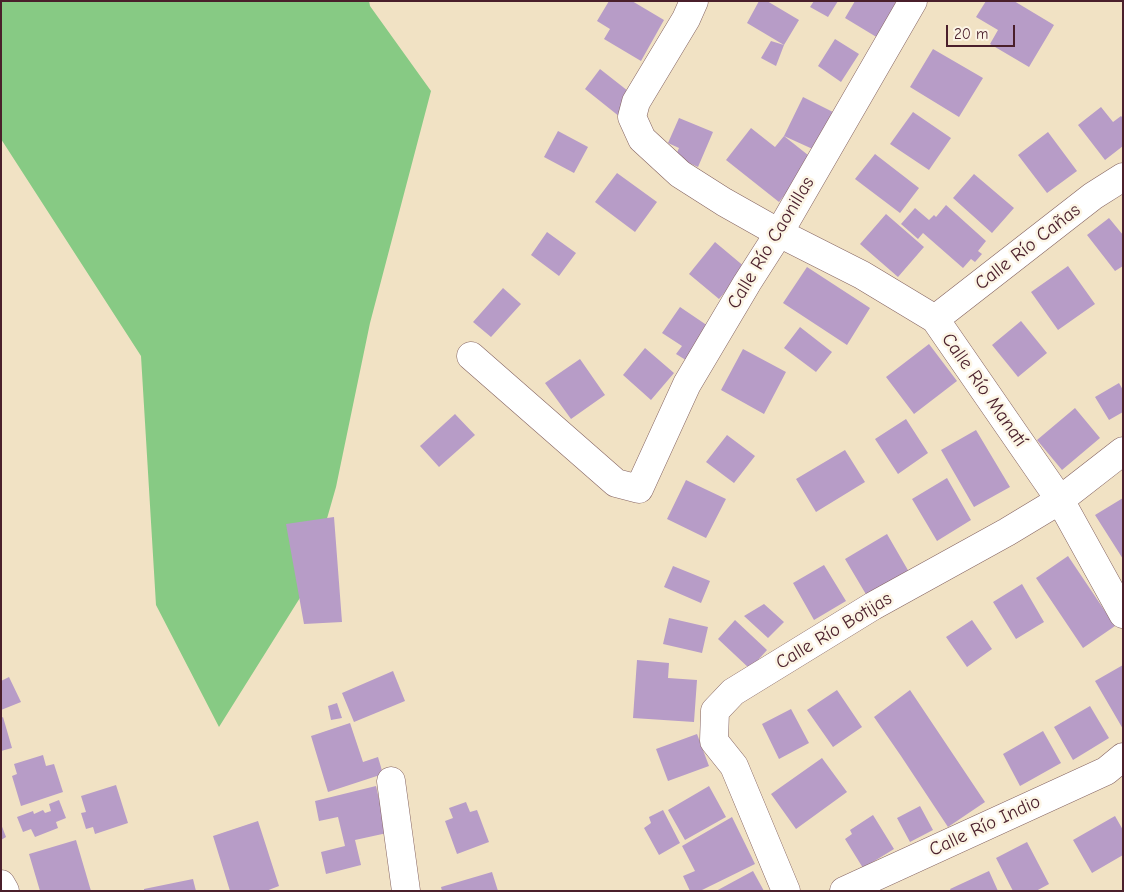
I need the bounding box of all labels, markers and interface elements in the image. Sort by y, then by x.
scale bar [949,15,1018,47]
text: 20 m [954,25,988,43]
street label: Calle Río Caonillas [723,173,819,313]
street label: Calle Río Cañas [971,199,1085,295]
street label: Calle Río Manatí [936,329,1032,451]
street label: Calle Río Botijas [772,587,896,675]
street label: Calle Río Indio [926,790,1044,862]

